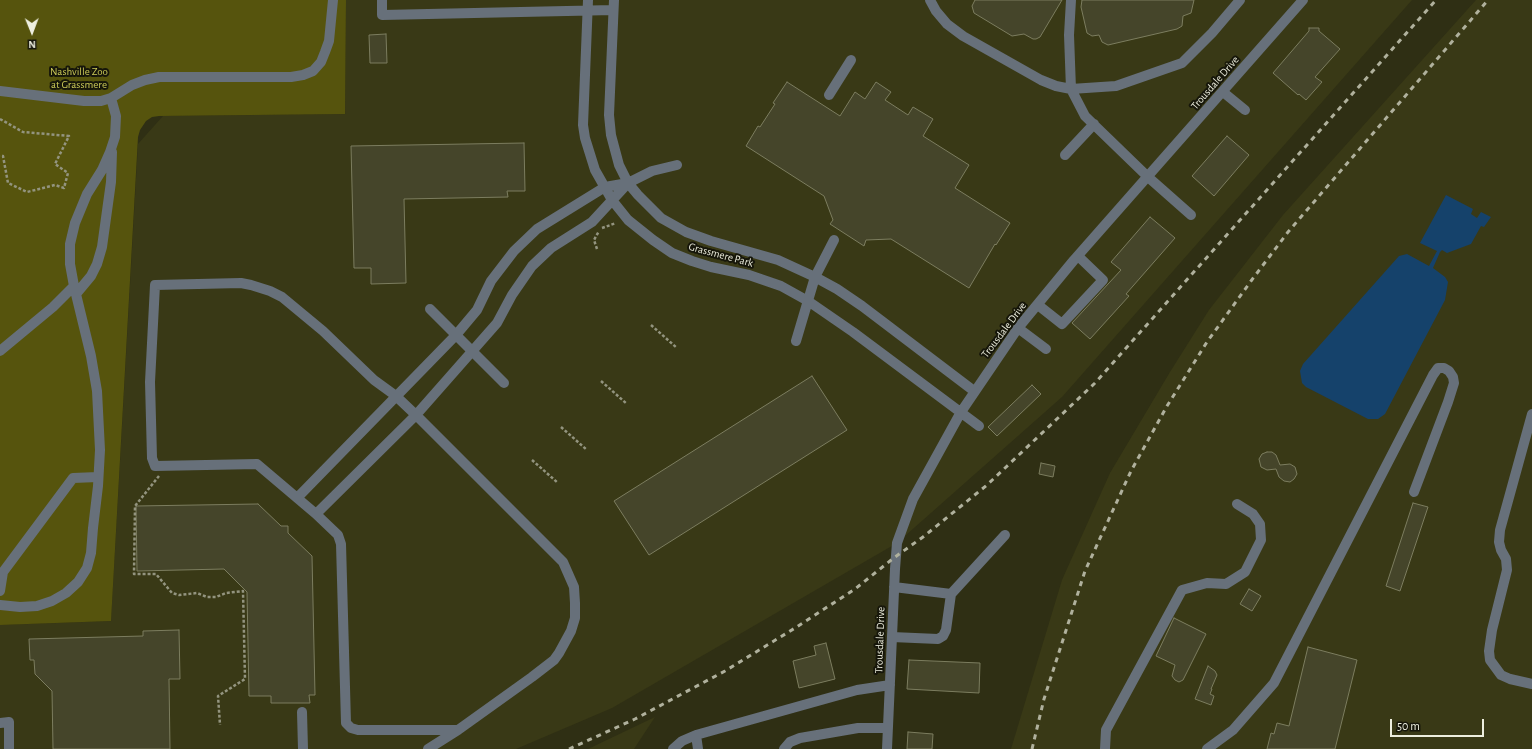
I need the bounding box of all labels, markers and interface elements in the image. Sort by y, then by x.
north arrow [12,12,52,52]
text: N [28,39,36,50]
street label: Trousdale Drive [1188,54,1242,112]
park label: Nashville Zoo at Grassmere [50,65,108,91]
street label: Grassmere Park [687,240,755,270]
street label: Trousdale Drive [979,299,1029,361]
street label: Trousdale Drive [872,607,888,673]
scale bar [1392,711,1486,737]
text: 50 m [1397,720,1420,732]

